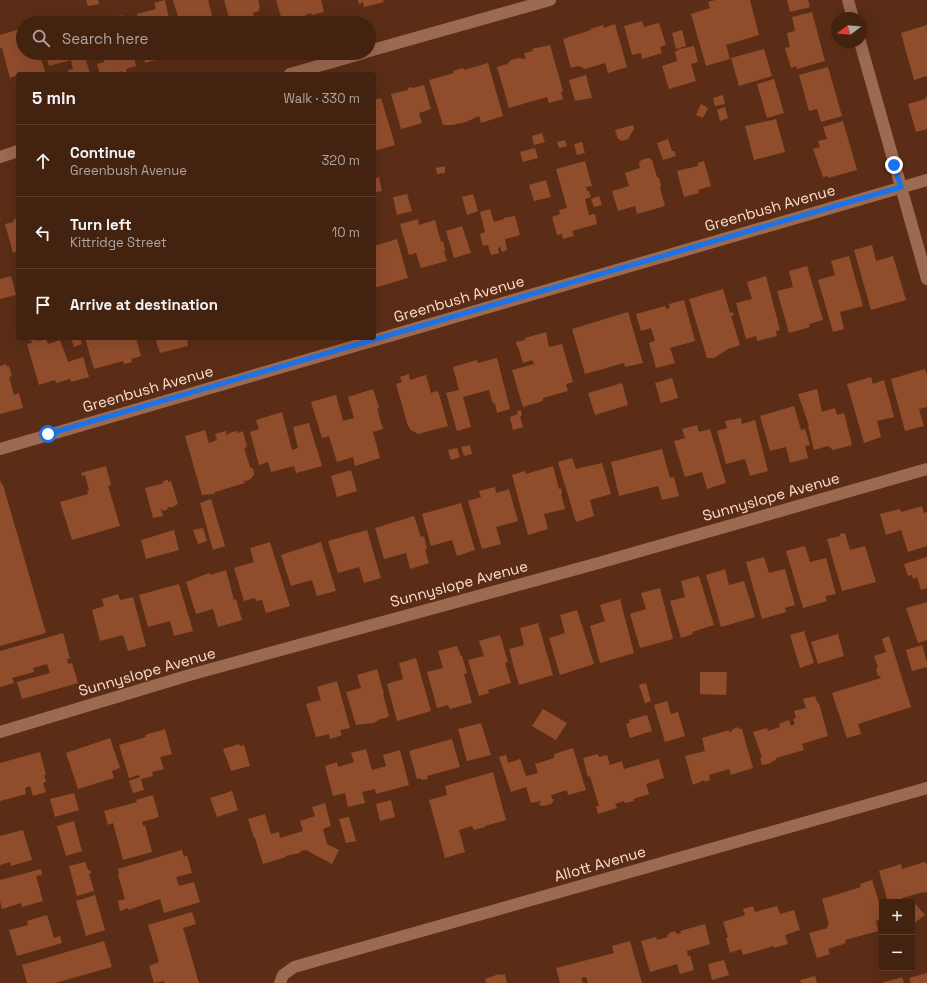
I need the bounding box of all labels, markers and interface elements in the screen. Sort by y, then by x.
north arrow [831,12,867,48]
search box [16,16,376,60]
icon: search [30,27,52,49]
text: Search here [62,29,148,48]
text: 5 min [32,87,76,109]
text: Walk · 330 m [283,90,360,107]
text: Continue [70,143,136,162]
icon: ahead [32,150,54,172]
text: 320 m [321,152,360,169]
route end [885,156,903,174]
text: Greenbush Avenue [70,162,187,179]
street label: Greenbush Avenue [702,180,837,235]
text: Turn left [70,215,132,234]
icon: left [32,222,54,244]
text: 10 m [332,224,360,241]
text: Kittridge Street [70,234,167,251]
street label: Greenbush Avenue [391,271,526,326]
icon: arrive [32,294,54,316]
text: Arrive at destination [70,295,218,314]
street label: Greenbush Avenue [80,361,215,416]
route start [39,425,57,443]
street label: Sunnyslope Avenue [700,468,842,525]
street label: Sunnyslope Avenue [388,556,530,611]
street label: Sunnyslope Avenue [76,643,218,700]
street label: Allott Avenue [552,841,648,886]
map controls [879,899,915,971]
button: + [879,899,915,935]
button: − [879,935,915,971]

